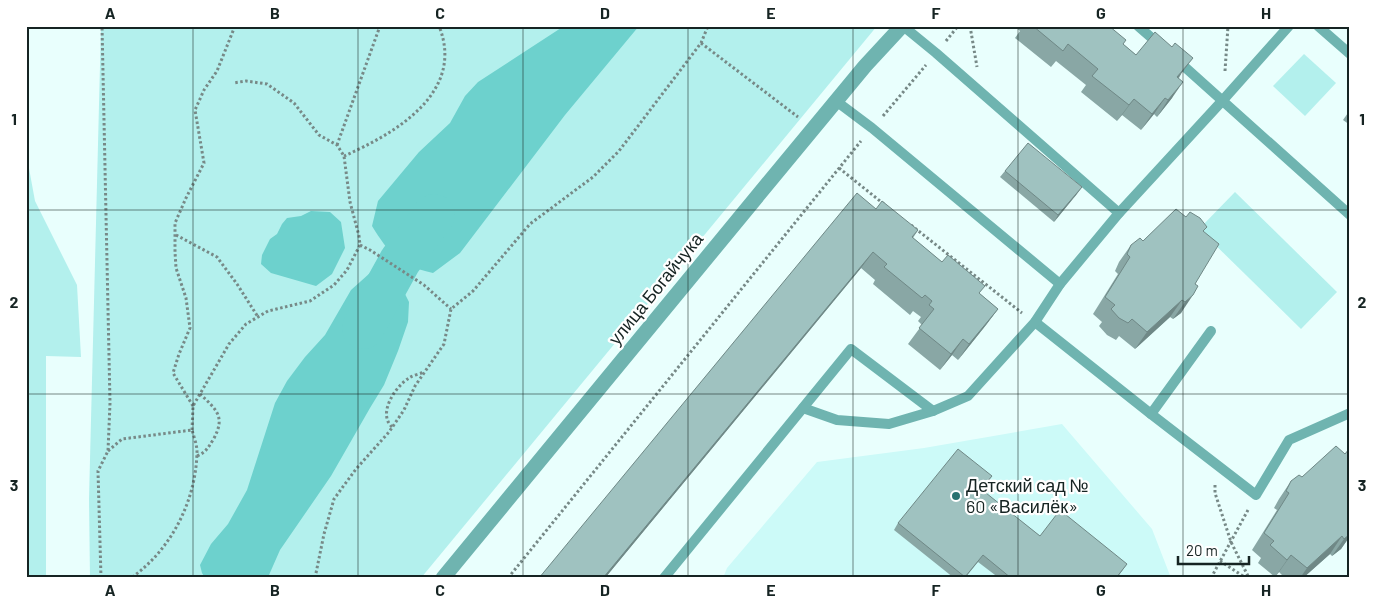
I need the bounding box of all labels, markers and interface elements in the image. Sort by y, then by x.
text: A [105,3,116,22]
text: B [270,3,280,22]
text: C [435,3,445,22]
text: D [600,3,610,22]
text: E [766,3,776,22]
text: F [932,3,941,22]
text: G [1096,3,1106,22]
text: H [1261,3,1271,22]
text: 1 [11,109,17,128]
text: 1 [1359,109,1365,128]
street label: улица Богайчука [603,227,708,349]
text: 2 [10,292,19,311]
text: 2 [1358,292,1367,311]
place label: Детский сад № 60 «Василёк» [966,474,1089,517]
text: 3 [10,475,18,494]
text: 3 [1358,475,1366,494]
marker: Детский сад № 60 «Василёк» [950,490,962,502]
scale bar [1178,534,1250,566]
text: 20 m [1186,541,1218,559]
text: A [105,580,116,599]
text: B [270,580,280,599]
text: C [435,580,445,599]
text: D [600,580,610,599]
text: E [766,580,776,599]
text: F [932,580,941,599]
text: G [1096,580,1106,599]
text: H [1261,580,1271,599]

